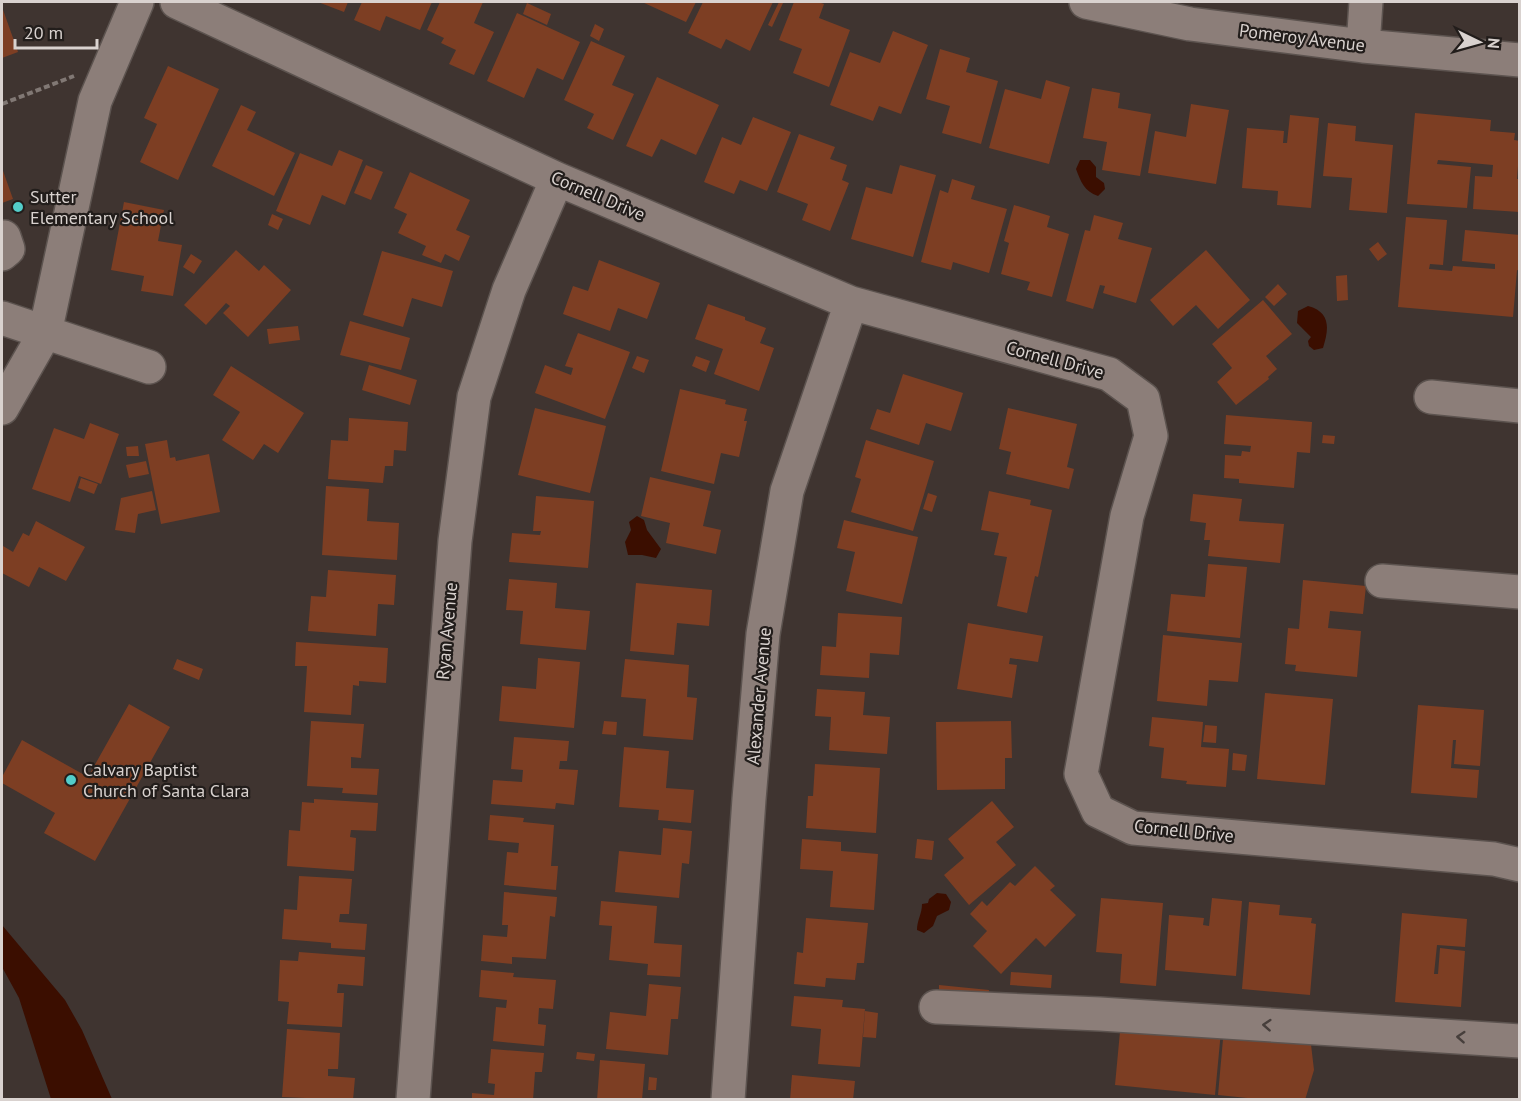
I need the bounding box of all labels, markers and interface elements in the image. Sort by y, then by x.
scale bar [15,12,98,50]
north arrow [1449,12,1509,72]
street label: Pomeroy Avenue [1238,18,1366,57]
text: 20 m [24,21,63,44]
text: N [1484,37,1504,49]
street label: Cornell Drive [548,165,649,226]
place label: Sutter Elementary School [30,185,174,229]
marker: Sutter Elementary School [11,200,25,214]
street label: Cornell Drive [1004,335,1106,384]
street label: Ryan Avenue [431,581,462,681]
street label: Alexander Avenue [741,626,776,766]
place label: Calvary Baptist Church of Santa Clara [83,758,249,802]
marker: Calvary Baptist Church of Santa Clara [64,773,78,787]
street label: Cornell Drive [1133,814,1235,847]
one-way arrow [1262,1018,1271,1031]
one-way arrow [1457,1031,1466,1044]

